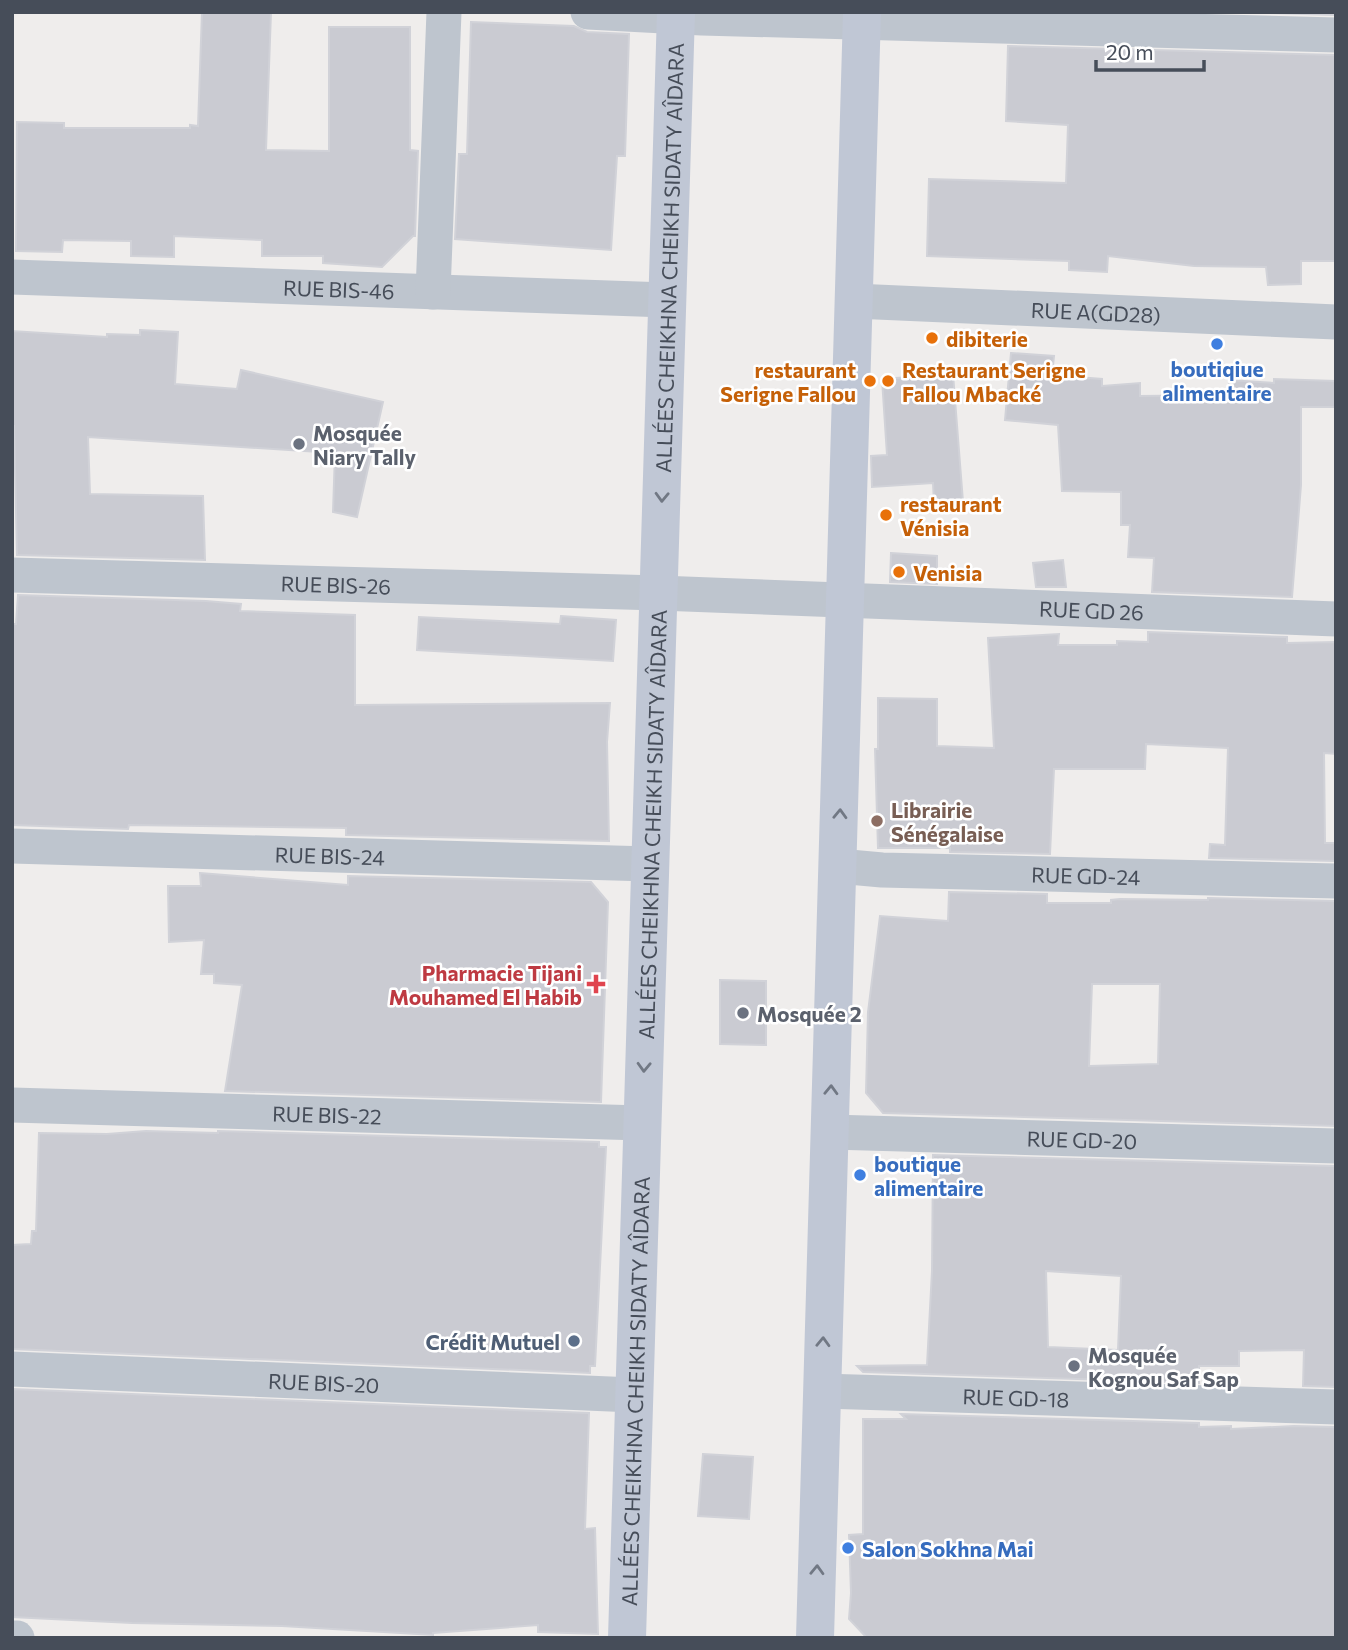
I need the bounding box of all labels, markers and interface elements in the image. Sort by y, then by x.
scale bar [1096,28,1204,72]
text: 20 m [1106,39,1154,64]
street label: ALLÉES CHEIKHNA CHEIKH SIDATY AÎDARA [650,42,688,473]
street label: RUE BIS-46 [283,274,395,303]
street label: RUE A(GD28) [1030,296,1161,327]
place label: dibiterie [946,326,1028,351]
marker: dibiterie [924,330,940,346]
marker: boutiqiue alimentaire [1209,336,1225,352]
place label: boutiqiue alimentaire [1162,356,1272,405]
place label: restaurant Serigne Fallou [720,357,856,406]
place label: Restaurant Serigne Fallou Mbacké [902,357,1086,406]
marker: restaurant Serigne Fallou [862,373,878,389]
marker: Restaurant Serigne Fallou Mbacké [880,373,896,389]
place label: Mosquée Niary Tally [313,420,416,469]
marker: Mosquée Niary Tally [291,436,307,452]
place label: restaurant Vénisia [900,491,1002,540]
one-way arrow [654,492,669,503]
marker: restaurant Vénisia [878,507,894,523]
place label: Venisia [913,560,982,585]
marker: Venisia [891,564,907,580]
street label: RUE BIS-26 [280,570,391,598]
street label: RUE GD 26 [1039,595,1144,624]
street label: ALLÉES CHEIKHNA CHEIKH SIDATY AÎDARA [633,609,670,1040]
place label: Librairie Sénégalaise [891,797,1004,846]
one-way arrow [832,808,847,819]
marker: Librairie Sénégalaise [869,813,885,829]
street label: RUE BIS-24 [275,841,386,869]
street label: RUE GD-24 [1031,861,1141,889]
place label: Pharmacie Tijani Mouhamed El Habib [389,960,582,1009]
marker: Pharmacie Tijani Mouhamed El Habib [588,976,604,992]
place label: Mosquée 2 [757,1001,862,1026]
marker: Mosquée 2 [735,1005,751,1021]
one-way arrow [637,1062,652,1073]
one-way arrow [823,1084,838,1095]
street label: RUE BIS-22 [272,1100,382,1128]
street label: RUE GD-20 [1026,1125,1138,1153]
place label: boutique alimentaire [874,1151,983,1200]
marker: boutique alimentaire [852,1167,868,1183]
street label: ALLÉES CHEIKHNA CHEIKH SIDATY AÎDARA [615,1176,653,1606]
place label: Crédit Mutuel [425,1329,560,1354]
marker: Crédit Mutuel [566,1333,582,1349]
one-way arrow [816,1336,831,1347]
place label: Mosquée Kognou Saf Sap [1088,1342,1239,1391]
marker: Mosquée Kognou Saf Sap [1066,1358,1082,1374]
street label: RUE BIS-20 [268,1367,380,1397]
street label: RUE GD-18 [962,1383,1070,1411]
place label: Salon Sokhna Mai [862,1536,1034,1561]
marker: Salon Sokhna Mai [840,1540,856,1556]
one-way arrow [809,1564,824,1575]

